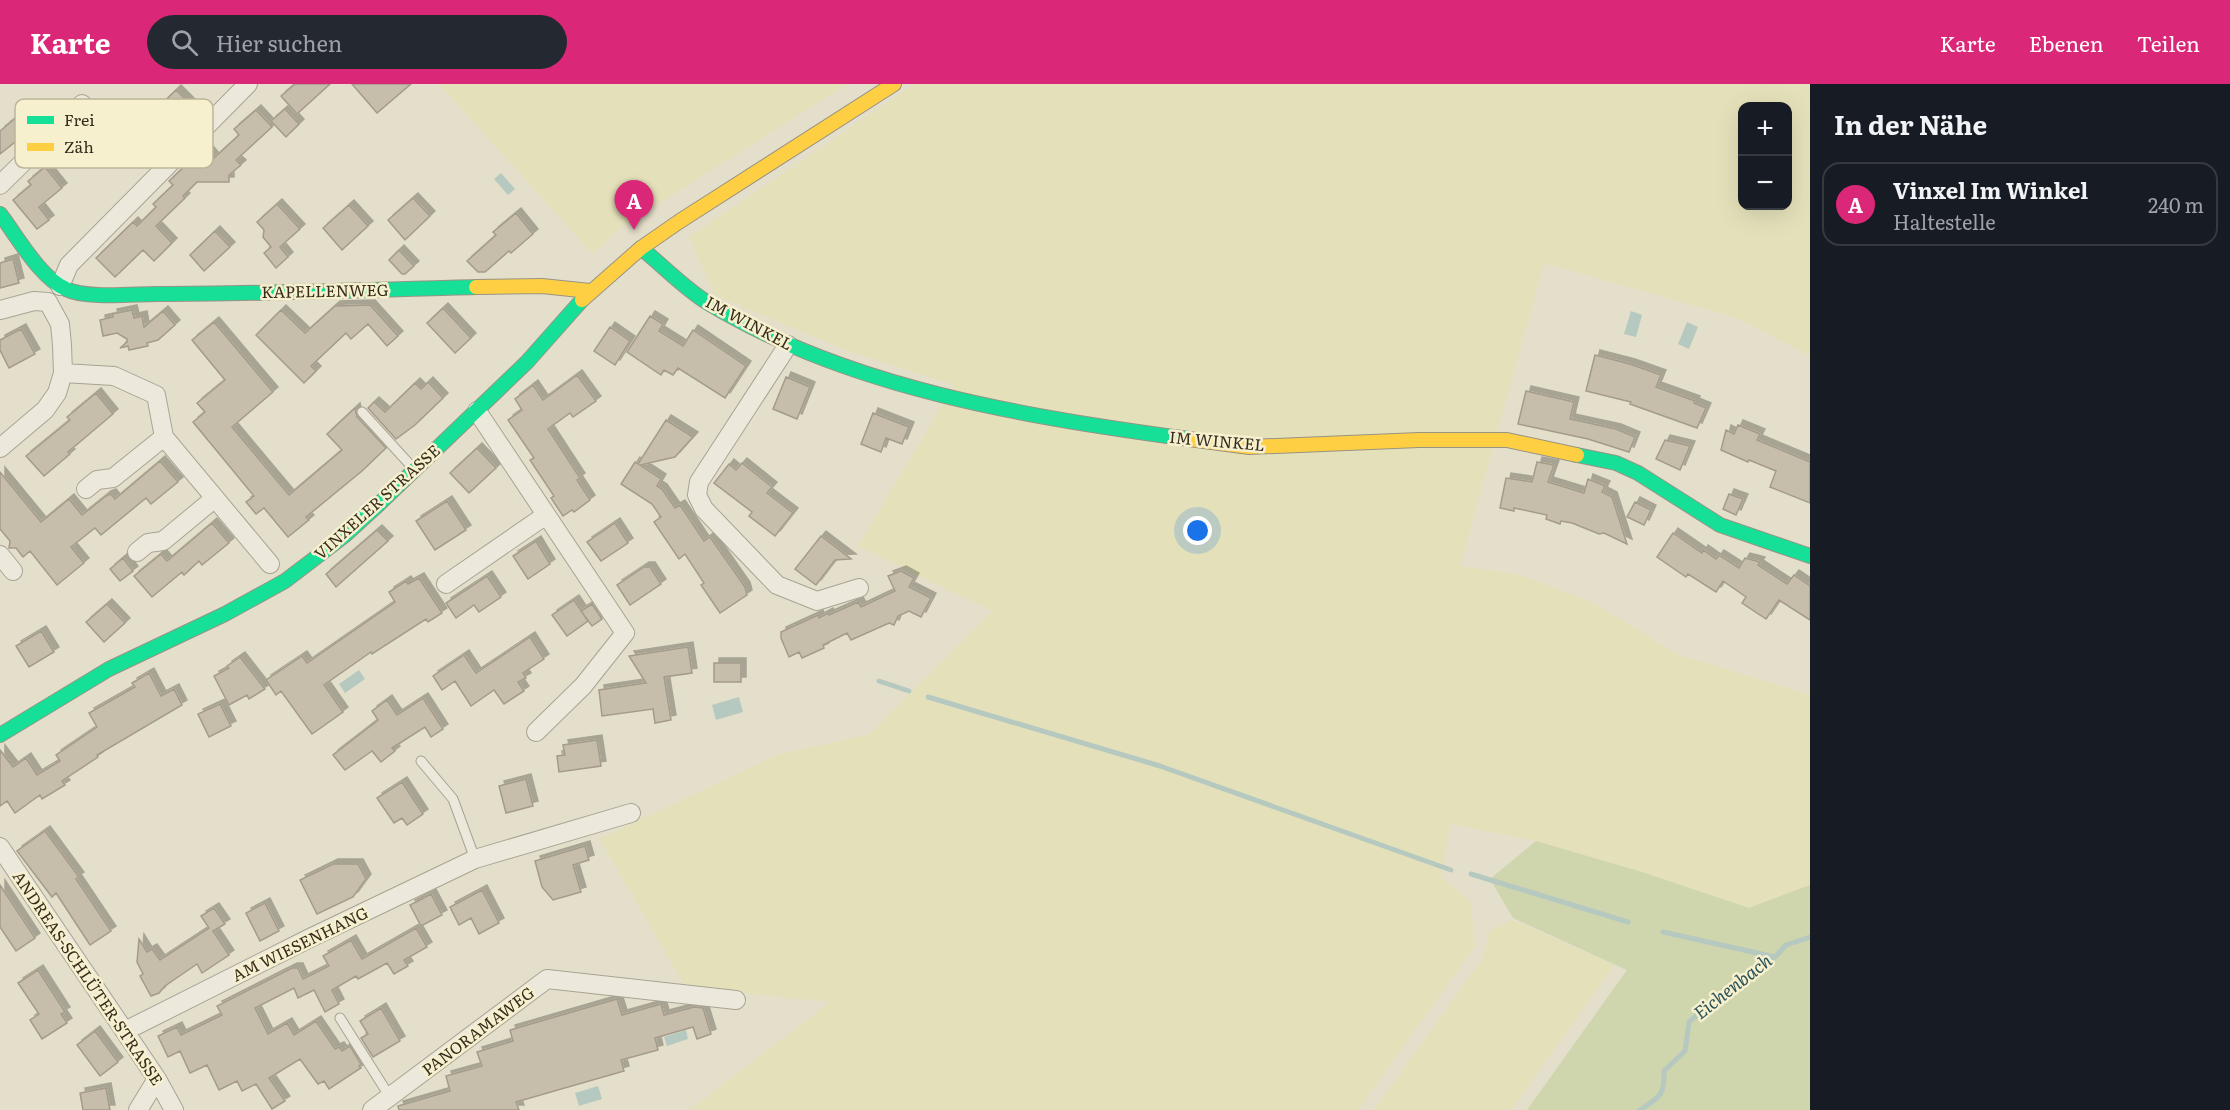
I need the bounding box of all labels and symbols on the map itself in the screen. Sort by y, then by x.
legend [15,99,213,168]
text: Frei [64,107,95,131]
text: Zäh [64,134,94,158]
pin: A [614,180,654,230]
street label: KAPELLENWEG [261,277,389,303]
street label: IM WINKEL [702,289,797,355]
street label: IM WINKEL [1168,424,1266,456]
street label: VINXELER STRASSE [308,438,445,564]
your location [1183,516,1212,545]
street label: ANDREAS-SCHLÜTER-STRASSE [8,865,170,1089]
street label: AM WIESENHANG [227,900,372,986]
water label: Eichenbach [1687,946,1777,1025]
street label: PANORAMAWEG [416,980,539,1080]

